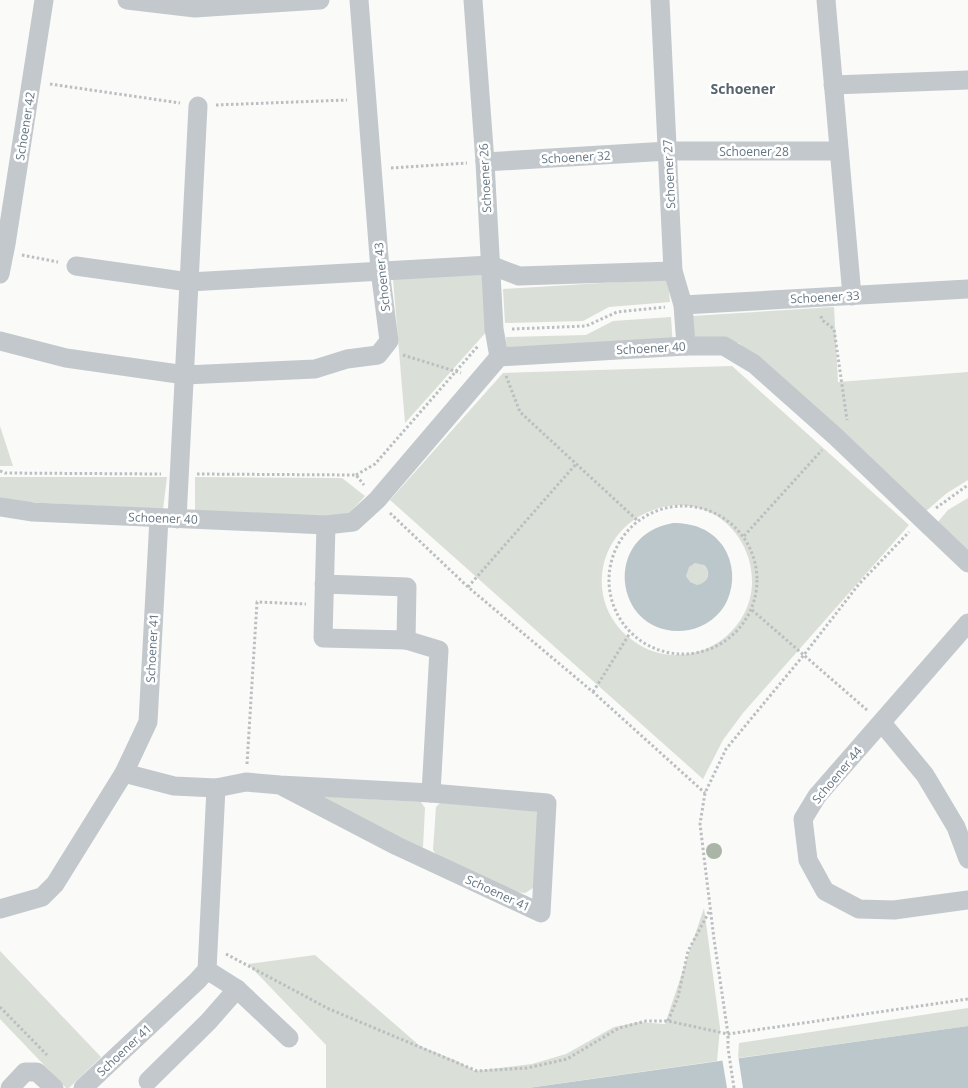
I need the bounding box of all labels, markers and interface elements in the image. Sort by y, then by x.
district label: Schoener [711,79,776,98]
street label: Schoener 42 [11,90,39,162]
street label: Schoener 27 [659,139,679,209]
street label: Schoener 26 [475,143,495,213]
street label: Schoener 28 [719,143,789,160]
street label: Schoener 32 [541,147,611,167]
street label: Schoener 43 [370,241,394,312]
street label: Schoener 33 [790,287,860,307]
street label: Schoener 40 [616,338,686,358]
street label: Schoener 40 [128,508,198,528]
street label: Schoener 41 [142,613,162,683]
street label: Schoener 44 [808,743,866,807]
street label: Schoener 41 [463,871,533,915]
street label: Schoener 41 [93,1020,155,1080]

